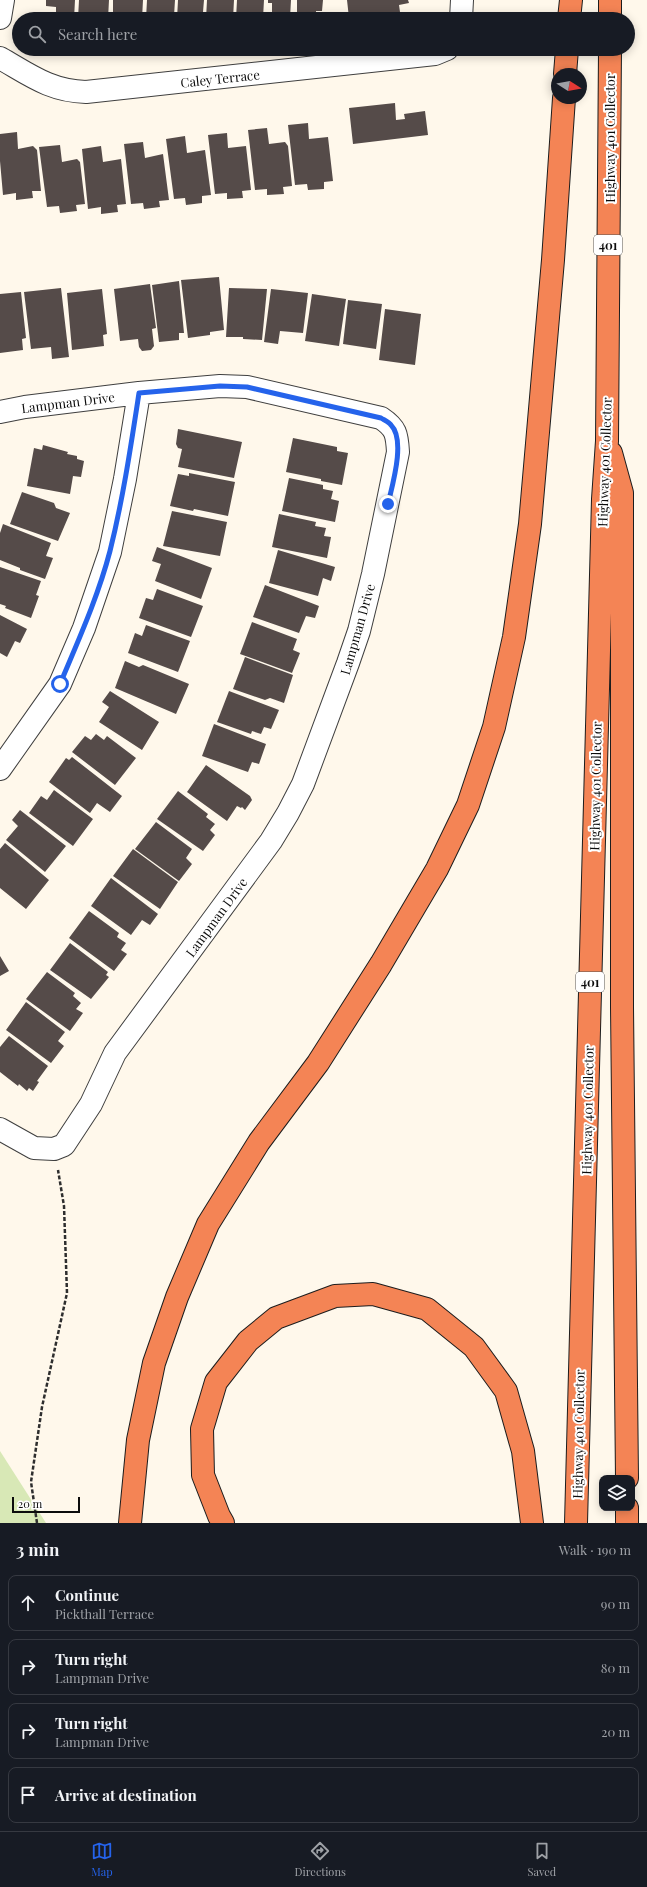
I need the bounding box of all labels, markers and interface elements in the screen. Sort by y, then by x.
search box [12,12,635,56]
icon: search [26,23,48,45]
text: Search here [58,24,137,44]
street label: Caley Terrace [180,65,261,91]
north arrow [551,68,587,104]
street label: Highway 401 Collector [601,73,618,203]
road number: 401 [594,235,622,255]
street label: Lampman Drive [20,388,116,416]
street label: Highway 401 Collector [593,397,615,527]
route end [379,495,397,513]
street label: Lampman Drive [336,581,378,677]
route start [51,675,69,693]
street label: Highway 401 Collector [585,721,605,851]
street label: Lampman Drive [181,874,251,960]
road number: 401 [576,972,604,992]
street label: Highway 401 Collector [577,1045,597,1175]
street label: Highway 401 Collector [568,1369,588,1499]
map controls [599,1475,635,1511]
button: layers [599,1475,635,1511]
scale bar [12,1495,80,1514]
text: 20 m [18,1496,42,1511]
text: 3 min [16,1538,59,1560]
text: Walk · 190 m [559,1541,631,1558]
text: Continue [55,1585,119,1605]
icon: ahead [17,1592,39,1614]
text: 90 m [601,1595,630,1612]
text: Pickthall Terrace [55,1605,154,1622]
text: Turn right [55,1649,128,1669]
icon: right [17,1656,39,1678]
text: 80 m [601,1659,630,1676]
text: Lampman Drive [55,1669,149,1686]
text: Turn right [55,1713,128,1733]
icon: right [17,1720,39,1742]
text: 20 m [601,1723,630,1740]
text: Lampman Drive [55,1733,149,1750]
icon: arrive [17,1784,39,1806]
text: Arrive at destination [55,1785,197,1805]
tab: Map [91,1840,113,1879]
tab: Directions [294,1840,346,1879]
tab: Saved [528,1840,556,1879]

